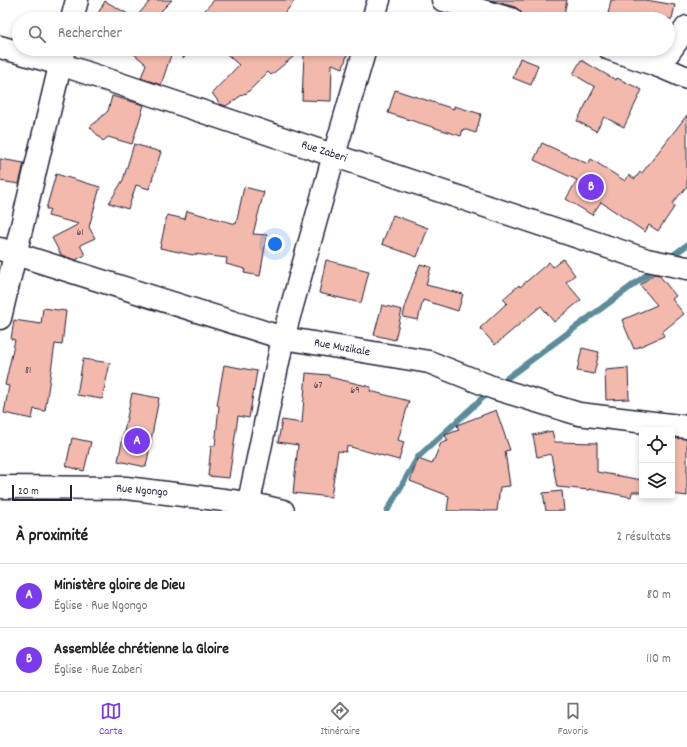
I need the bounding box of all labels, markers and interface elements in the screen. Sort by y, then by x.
search box [12,12,675,56]
icon: search [26,23,48,45]
text: Rechercher [58,23,122,45]
street label: Rue Zaberi [299,137,349,167]
pin: B [578,172,604,202]
house number: 61 [76,226,84,240]
your location [265,234,285,254]
street label: Rue Muzikale [313,335,371,361]
house number: 81 [25,364,31,378]
house number: 67 [314,379,323,393]
house number: 69 [350,384,360,398]
pin: A [124,426,150,456]
map controls [639,427,675,499]
button: locate [639,427,675,463]
button: layers [639,463,675,499]
street label: Rue Ngongo [115,480,169,502]
scale bar [12,483,72,502]
text: 20 m [18,484,39,500]
text: À proximité [16,525,88,549]
text: 2 résultats [617,528,671,547]
text: Ministère gloire de Dieu [54,575,185,597]
text: A [25,586,33,605]
text: 80 m [647,586,671,605]
text: Église · Rue Ngongo [54,597,147,616]
text: Assemblée chrétienne la Gloire [54,639,229,661]
text: B [26,650,32,669]
text: 110 m [646,650,671,669]
text: Église · Rue Zaberi [54,661,142,680]
tab: Carte [99,700,123,740]
tab: Itinéraire [320,700,360,740]
tab: Favoris [558,700,588,740]

